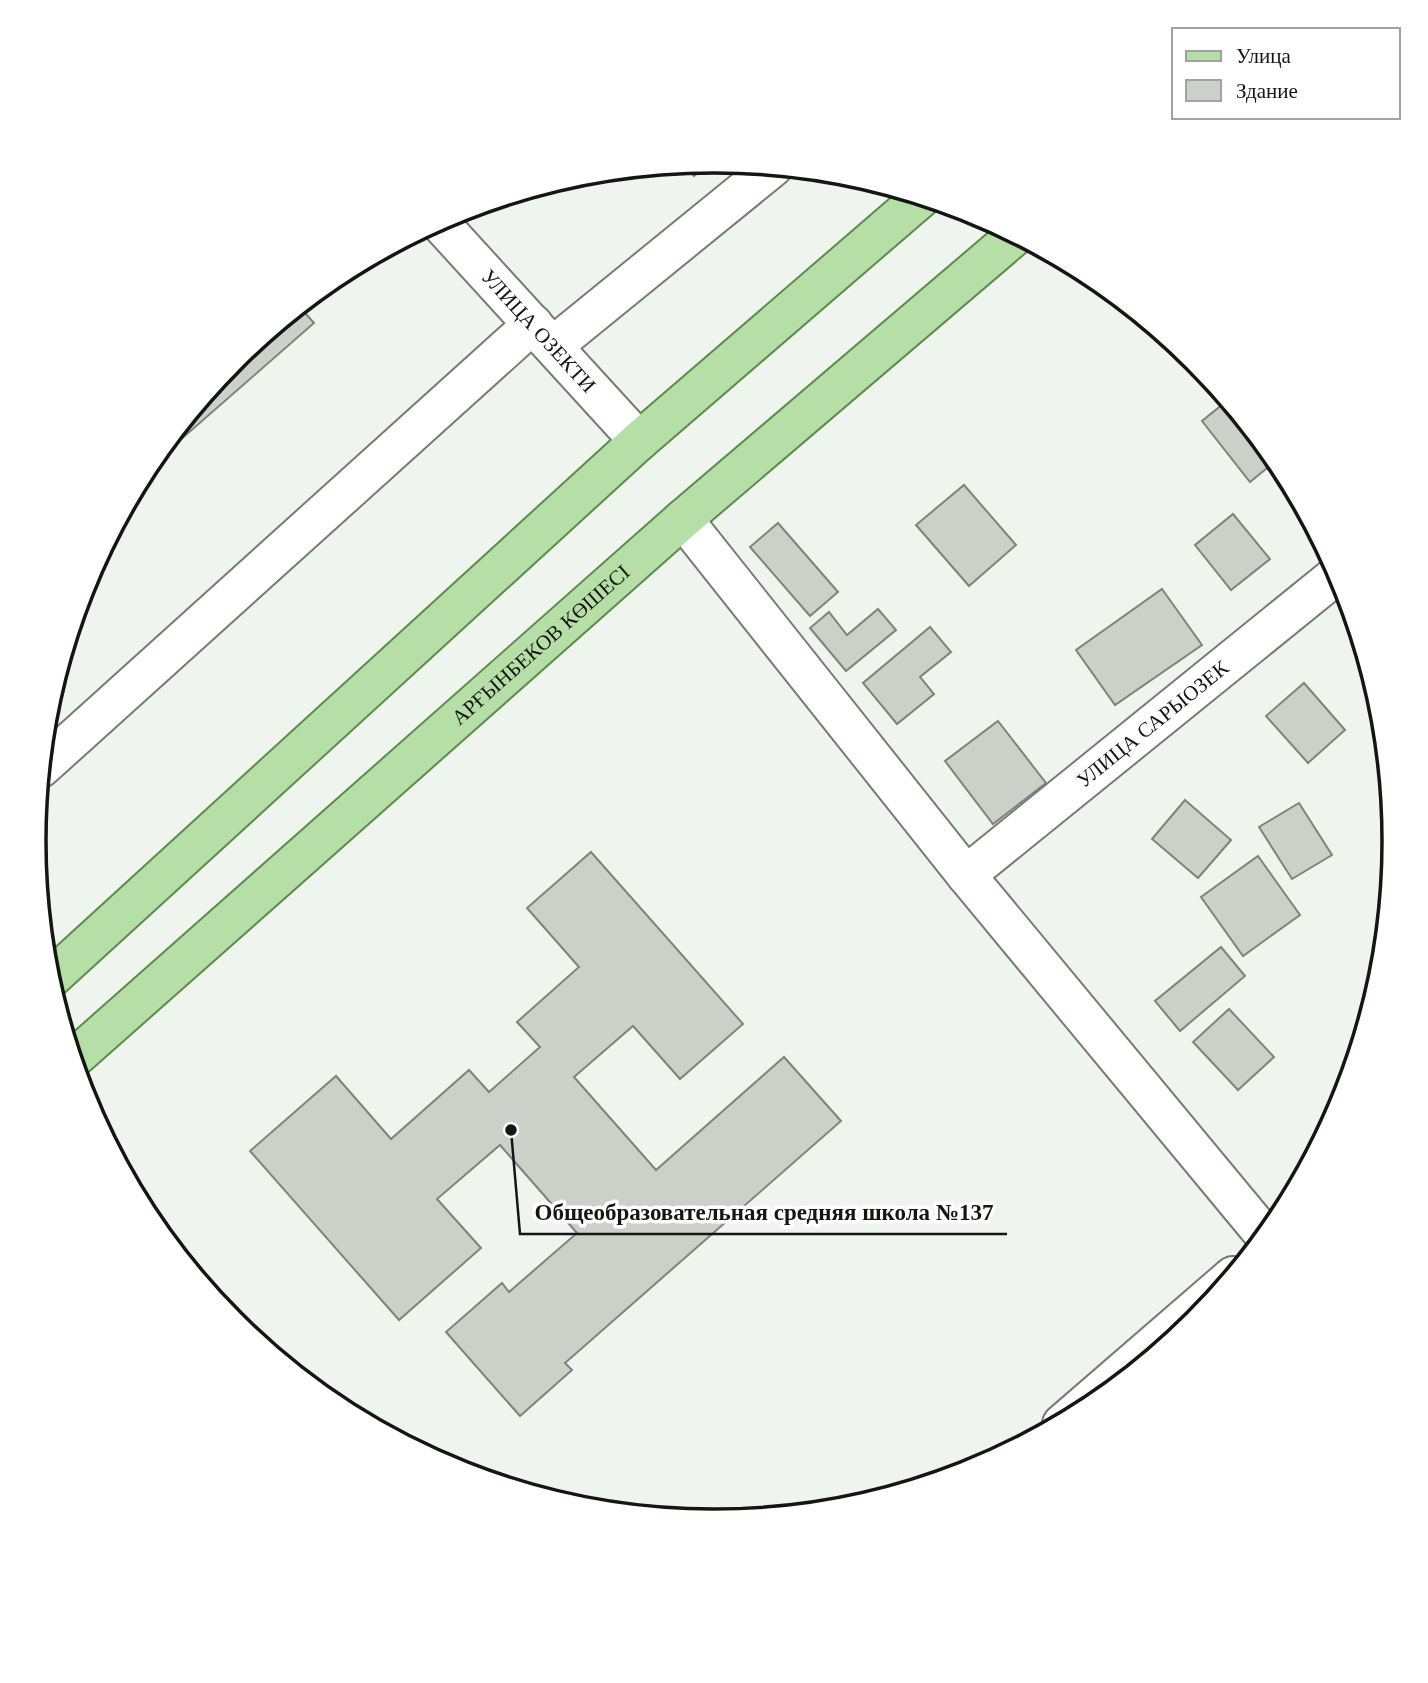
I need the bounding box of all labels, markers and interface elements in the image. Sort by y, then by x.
legend [1172,28,1400,119]
text: Улица [1236,44,1291,68]
text: Здание [1236,79,1298,103]
street label: УЛИЦА ОЗЕКТИ [476,265,601,397]
street label: АРҒЫНБЕКОВ КӨШЕСІ [447,560,635,730]
street label: УЛИЦА САРЫОЗЕК [1072,655,1234,793]
callout: Общеобразовательная средняя школа №137 [520,1190,1007,1234]
text: Общеобразовательная средняя школа №137 [535,1200,993,1225]

